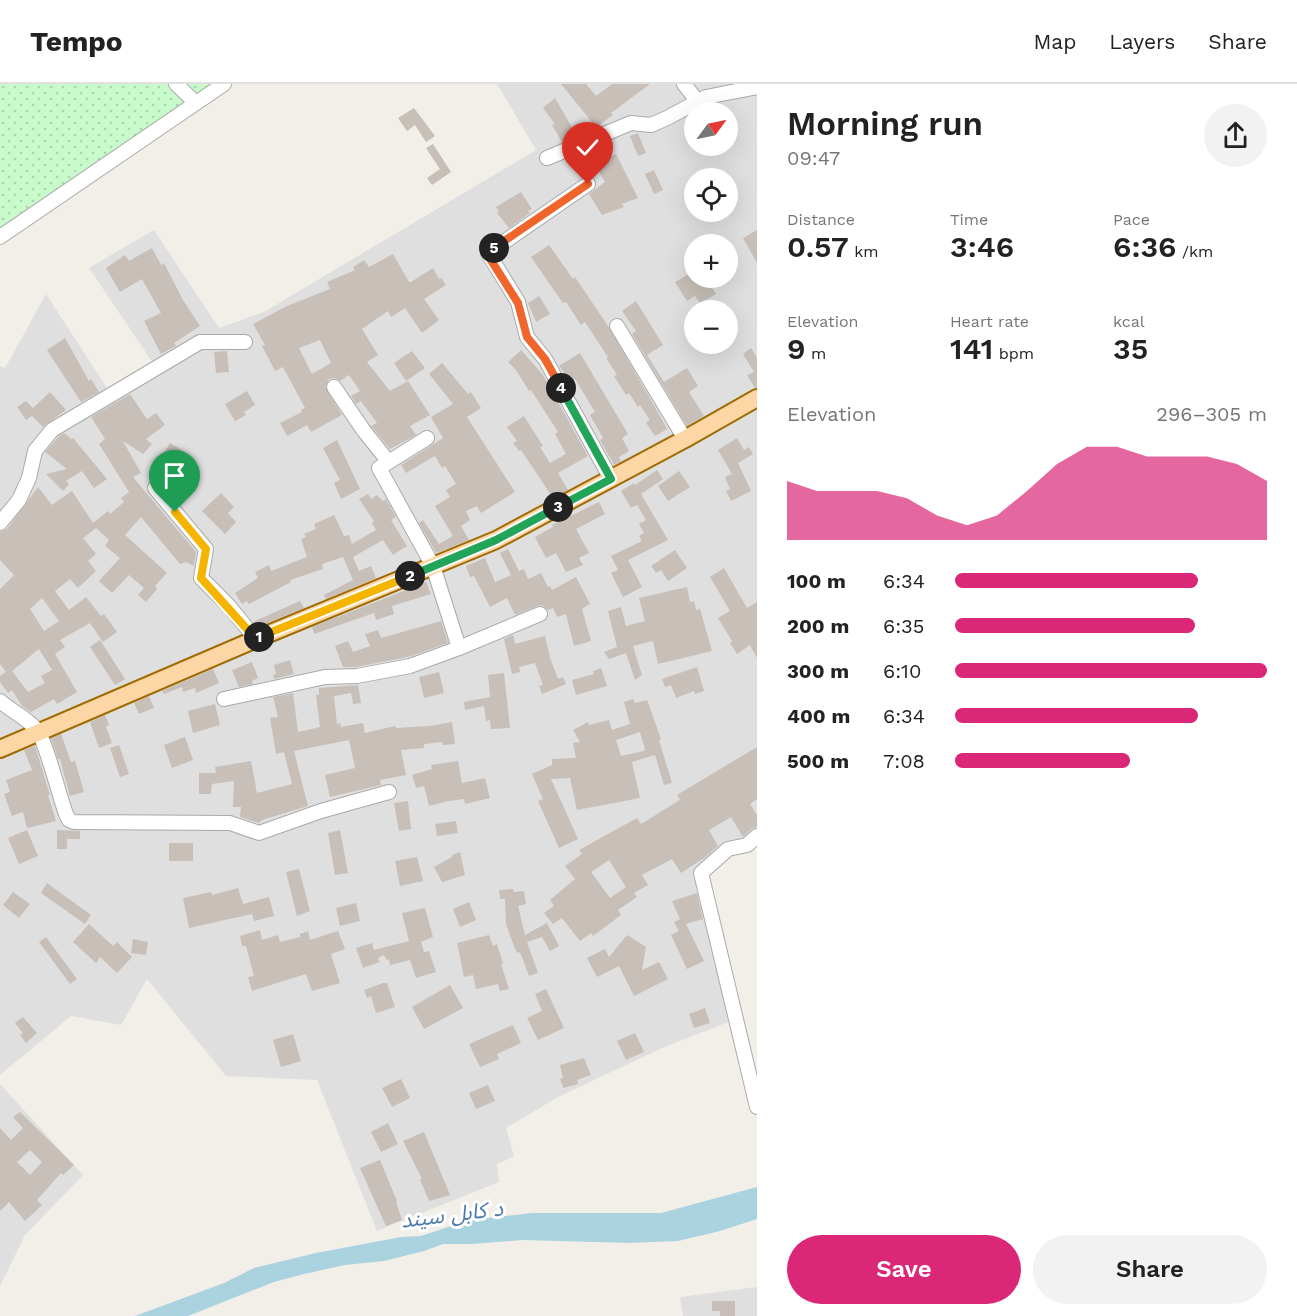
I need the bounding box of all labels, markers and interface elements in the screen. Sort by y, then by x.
text: Tempo [30,25,123,58]
text: Map [1033,29,1076,54]
text: Layers [1109,29,1175,54]
text: Share [1208,29,1267,54]
north arrow [684,102,738,156]
map controls [684,102,738,354]
text: Morning run [787,104,983,143]
button: share [1204,104,1267,167]
pin [562,122,613,184]
icon: check [571,131,604,164]
text: 09:47 [787,146,840,170]
button: locate [684,168,738,222]
text: Distance [787,210,855,229]
text: Time [950,210,988,229]
text: Pace [1113,210,1150,229]
text: 0.57 [787,229,849,264]
text: 3:46 [950,229,1014,264]
text: 6:36 [1113,229,1176,264]
pin: 5 [479,233,509,263]
button: + [684,234,738,288]
text: 5 [489,238,499,257]
text: km [849,242,878,261]
text: /km [1176,242,1213,261]
button: − [684,300,738,354]
text: Elevation [787,312,858,331]
text: Heart rate [950,312,1029,331]
text: kcal [1113,312,1145,331]
text: 9 [787,331,806,366]
text: 141 [950,331,993,366]
text: 35 [1113,331,1148,366]
text: m [806,344,826,363]
text: bpm [993,344,1034,363]
pin: 4 [546,373,576,403]
text: 4 [556,378,566,397]
text: Elevation [787,402,876,426]
text: 296–305 m [1156,402,1267,426]
pin [149,450,200,512]
icon: arrive [158,459,191,492]
pin: 3 [543,492,573,522]
text: 3 [553,497,563,516]
pin: 2 [395,561,425,591]
text: 2 [405,566,415,585]
text: 100 m [787,569,846,593]
text: 6:34 [883,569,925,593]
text: 200 m [787,614,849,638]
text: 6:35 [883,614,924,638]
pin: 1 [244,622,274,652]
text: 1 [256,627,262,646]
text: 300 m [787,659,849,683]
text: 6:10 [883,659,921,683]
text: 400 m [787,704,850,728]
text: 6:34 [883,704,925,728]
text: 500 m [787,749,849,773]
text: 7:08 [883,749,925,773]
water label: د کابل سيند [400,1195,505,1233]
button: Save [787,1235,1021,1304]
button: Share [1033,1235,1267,1304]

